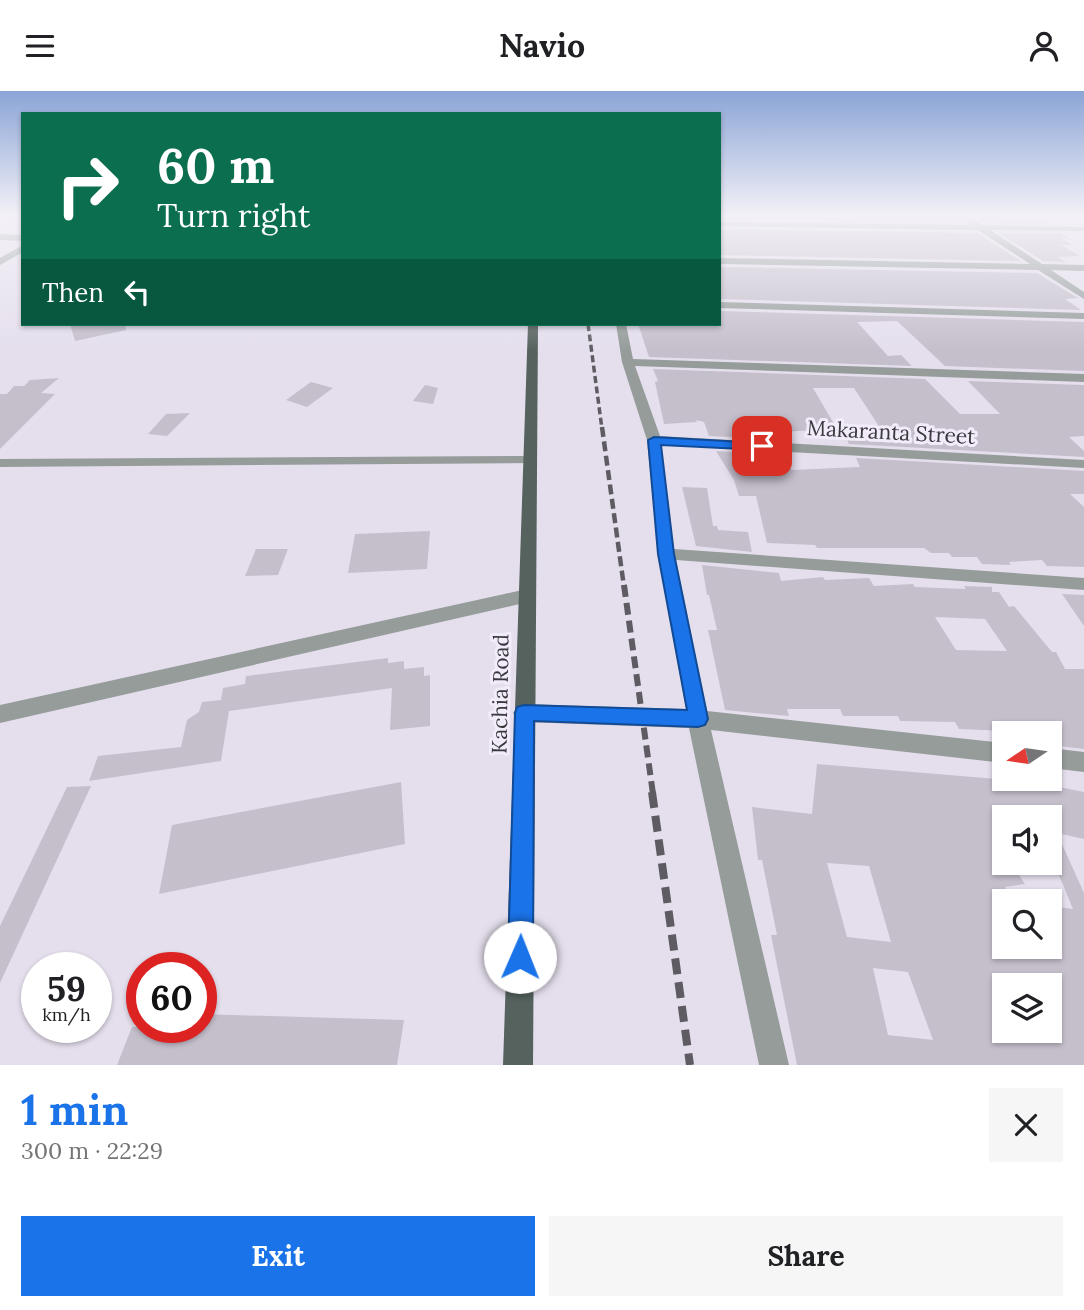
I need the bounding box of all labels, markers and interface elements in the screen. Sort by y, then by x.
text: Navio [499,25,585,66]
icon: menu [21,27,59,65]
icon: person [1025,27,1063,65]
text: 60 m [157,134,274,196]
icon: right [42,140,133,231]
text: Turn right [157,195,310,236]
icon: left [118,273,156,311]
text: Then [42,276,104,309]
street label: Makaranta Street [806,414,977,450]
pin [732,416,792,476]
icon: arrive [743,427,781,465]
street label: Kachia Road [485,634,515,754]
north arrow [992,721,1062,791]
map controls [992,721,1062,1043]
button: sound [992,805,1062,875]
button: search [992,889,1062,959]
position arrow [483,920,557,994]
speed limit sign: 60 [126,952,217,1043]
text: 59 [47,966,86,1011]
button: layers [992,973,1062,1043]
text: km/h [42,1003,91,1026]
text: 1 min [21,1083,128,1137]
button: close [989,1088,1063,1162]
text: 300 m · 22:29 [21,1136,163,1165]
button: Exit [21,1216,535,1296]
button: Share [549,1216,1063,1296]

